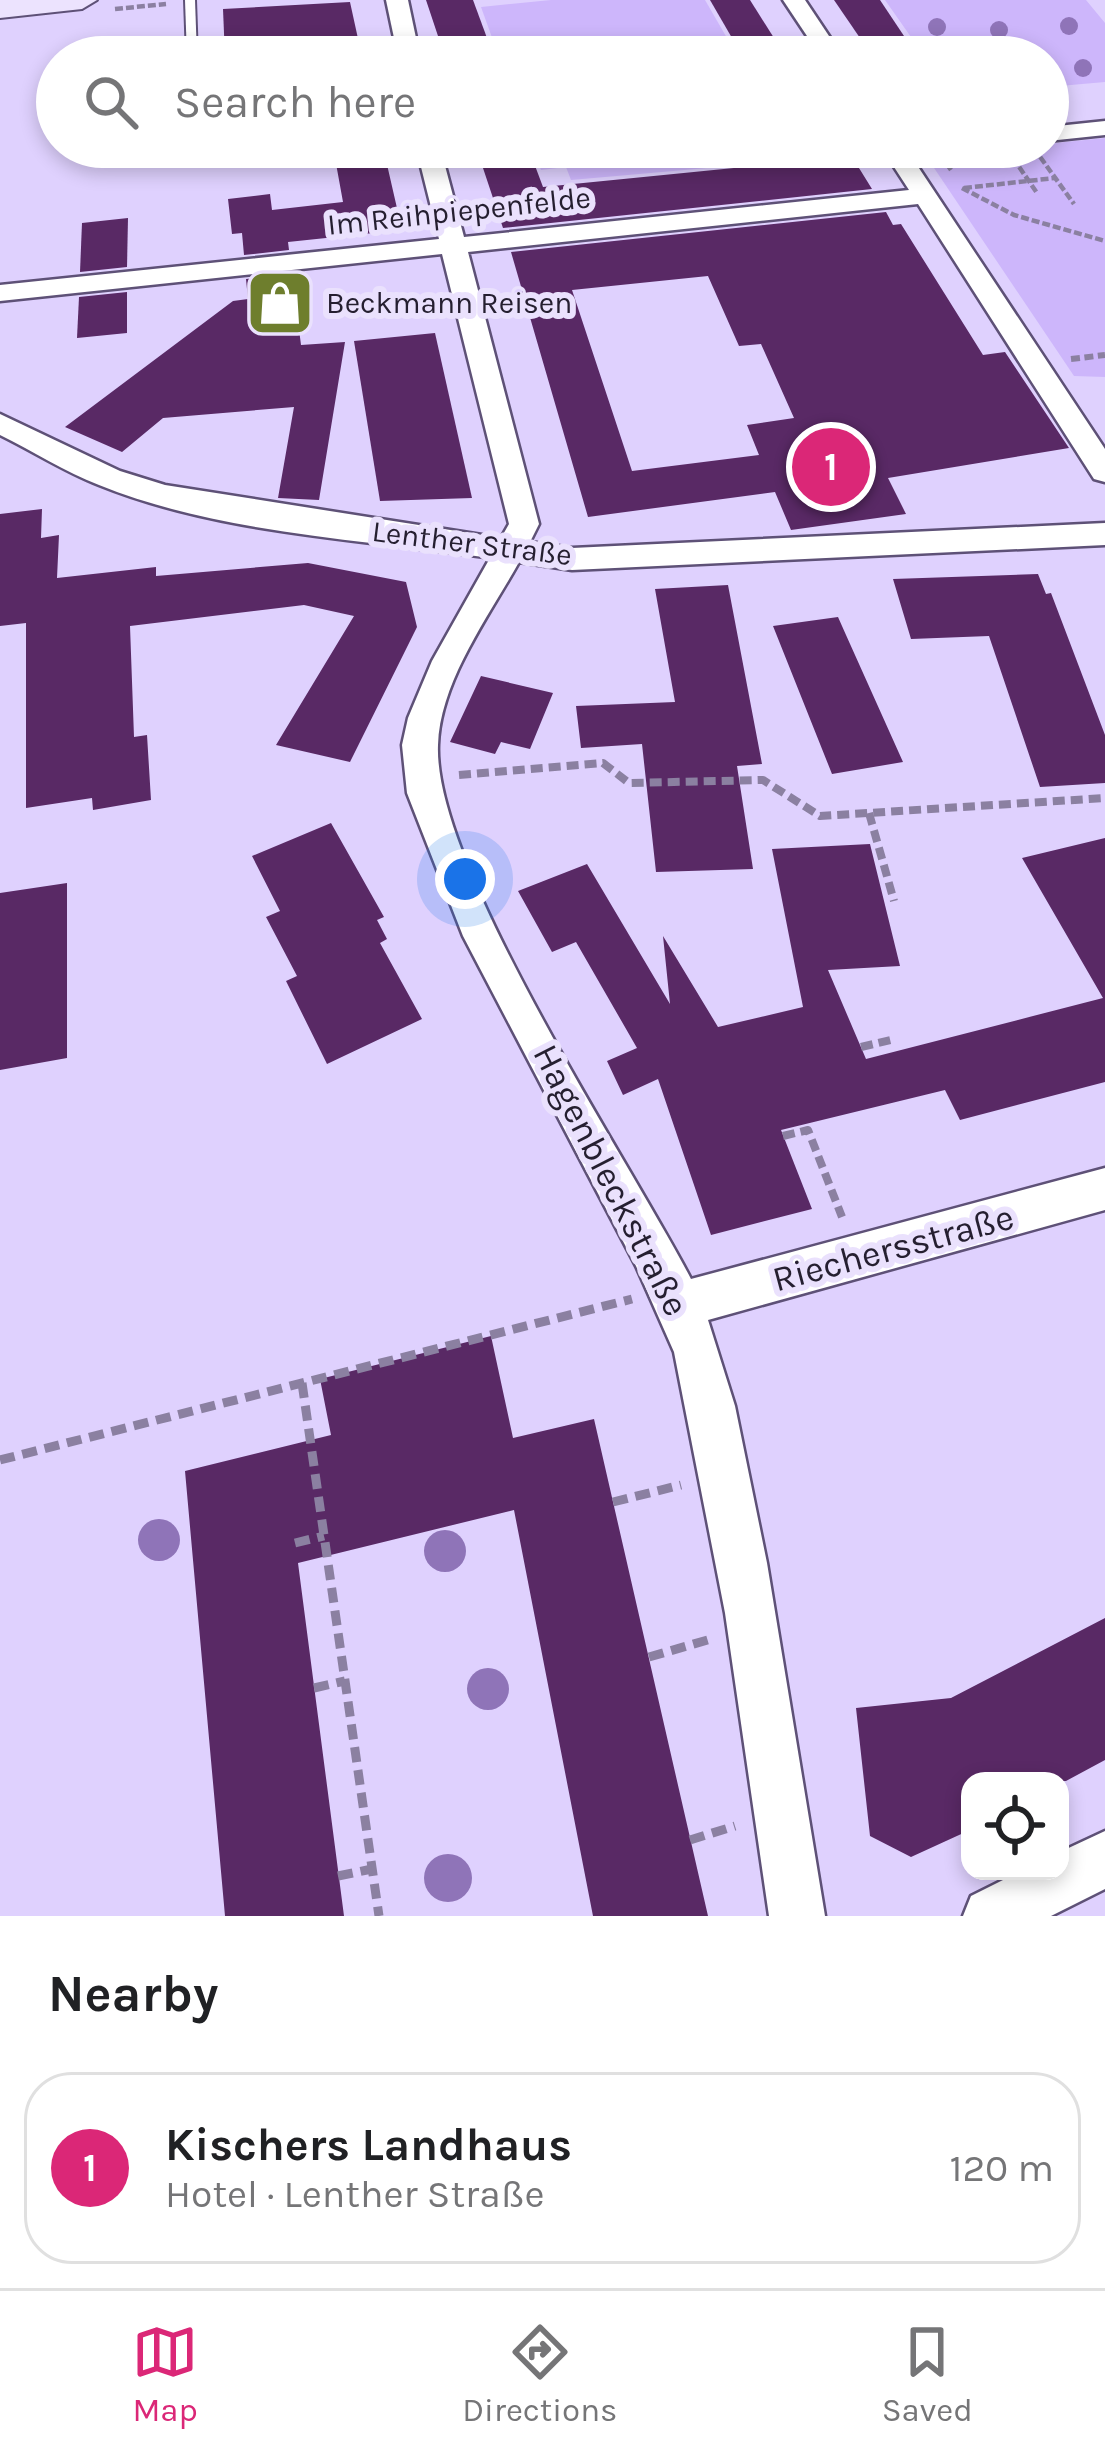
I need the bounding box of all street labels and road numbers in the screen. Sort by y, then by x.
street label: Im Reihpiepenfelde [326,179,592,243]
street label: Lenther Straße [370,513,574,573]
street label: Hagenbleckstraße [524,1037,698,1323]
street label: Riechersstraße [768,1196,1018,1300]

